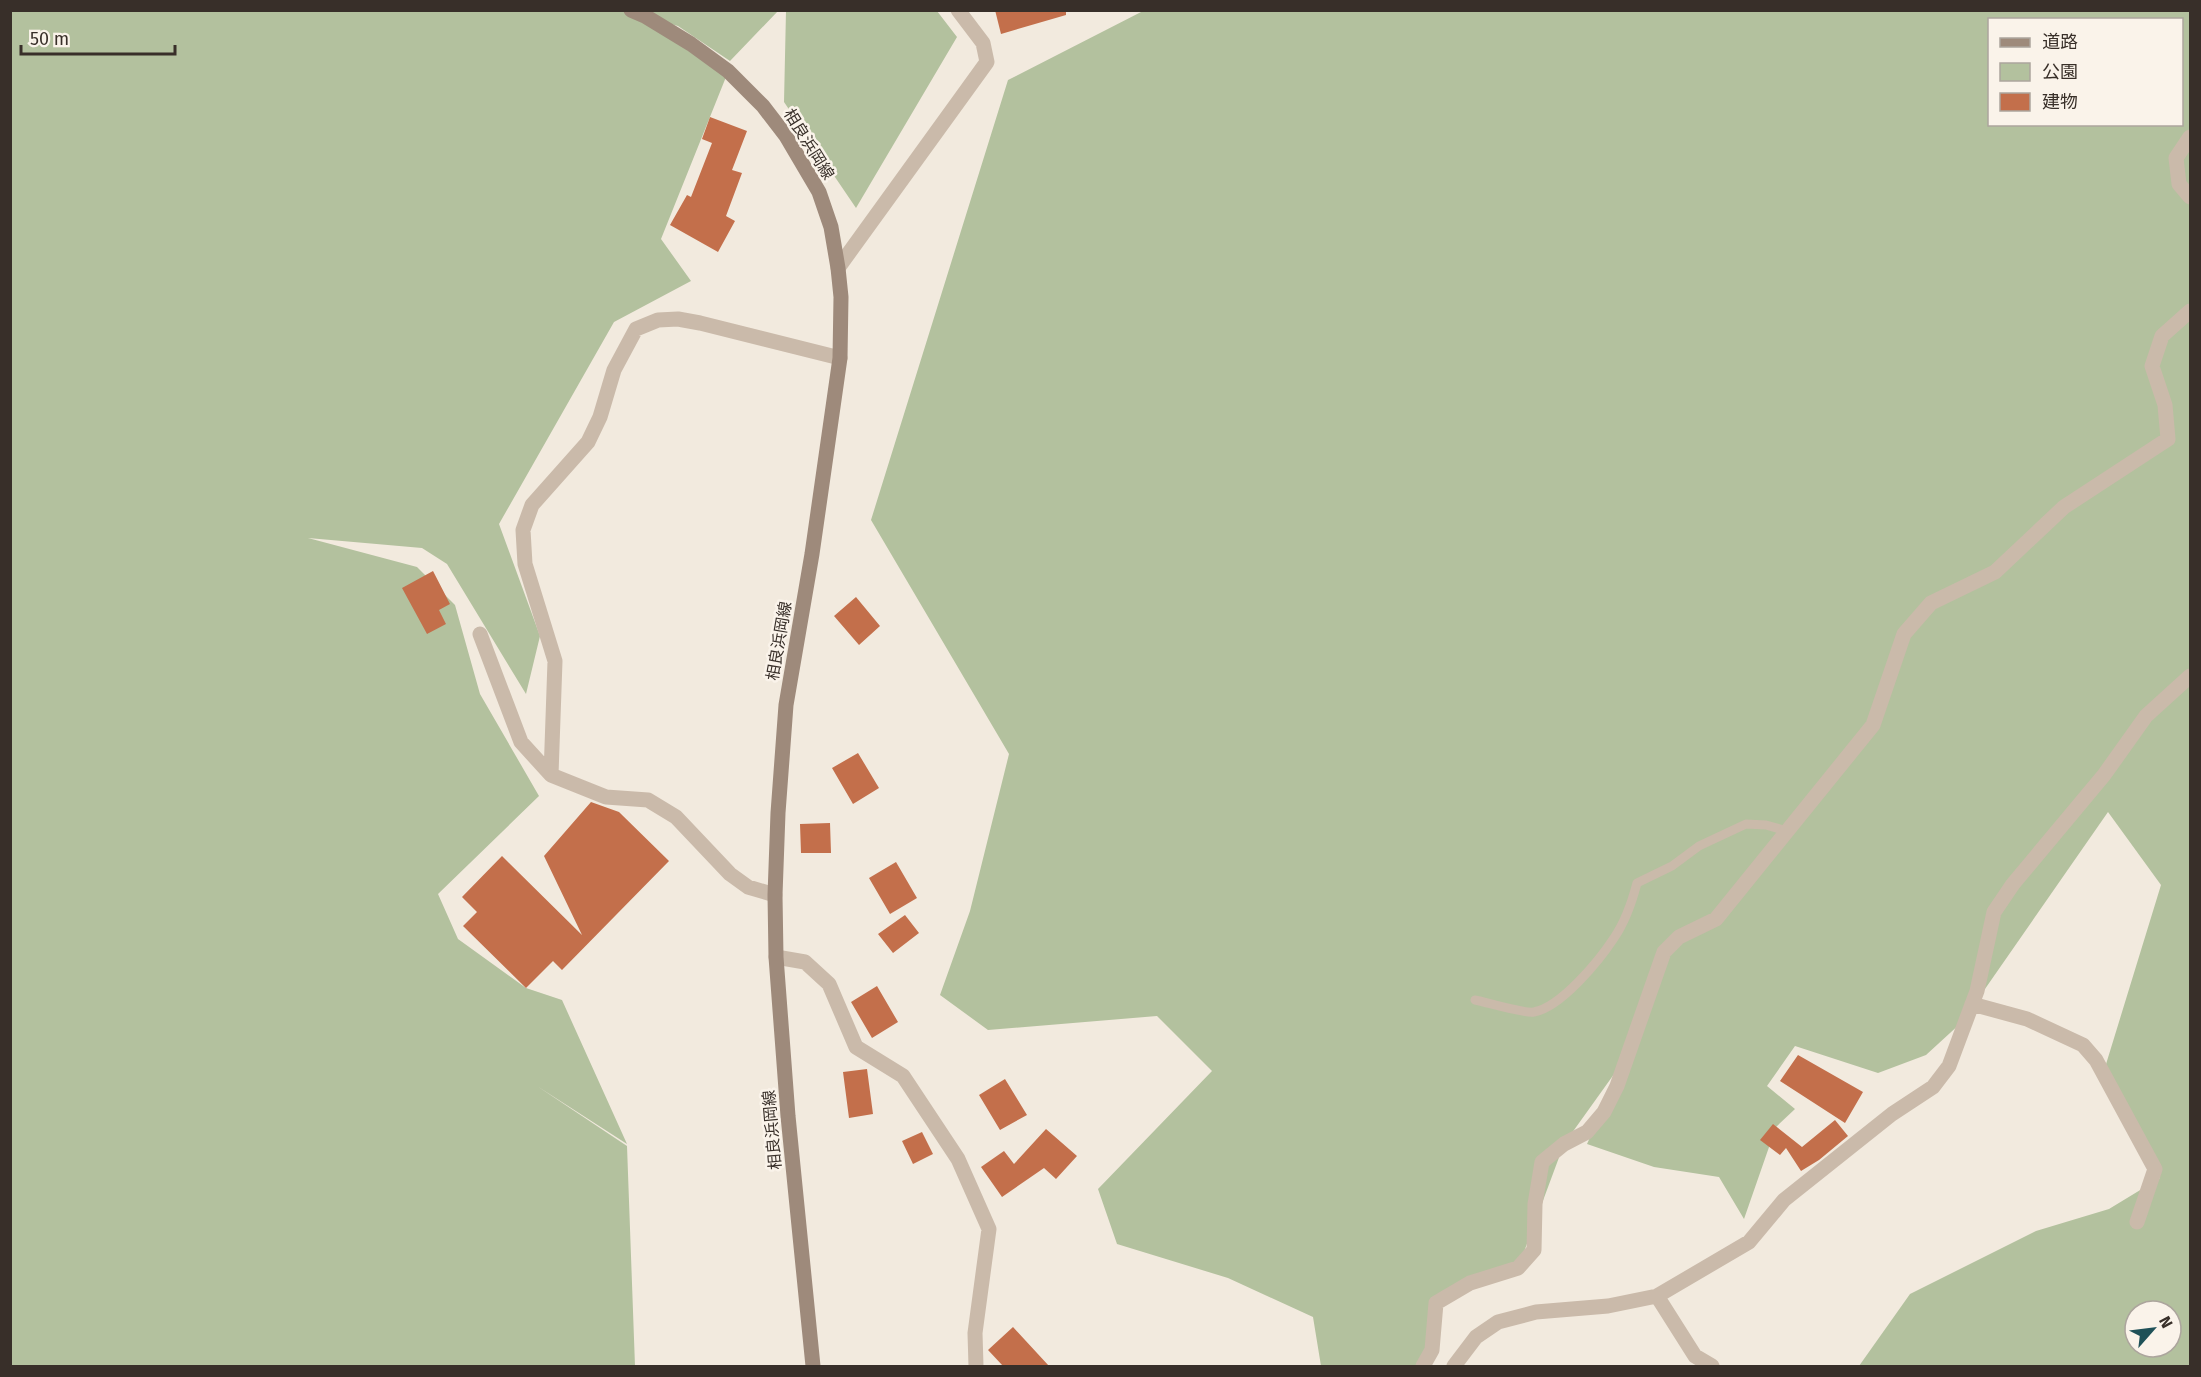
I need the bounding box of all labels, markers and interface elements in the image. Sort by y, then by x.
scale bar [21,18,176,56]
legend [1988,18,2183,126]
text: 50 m [30,28,69,50]
text: 道路 [2042,31,2078,53]
text: 公園 [2042,61,2078,83]
text: 建物 [2042,91,2078,113]
street label: 相良浜岡線 [780,105,838,183]
street label: 相良浜岡線 [763,600,795,682]
street label: 相良浜岡線 [759,1089,785,1171]
north arrow [2123,1299,2183,1359]
text: N [2155,1313,2177,1331]

